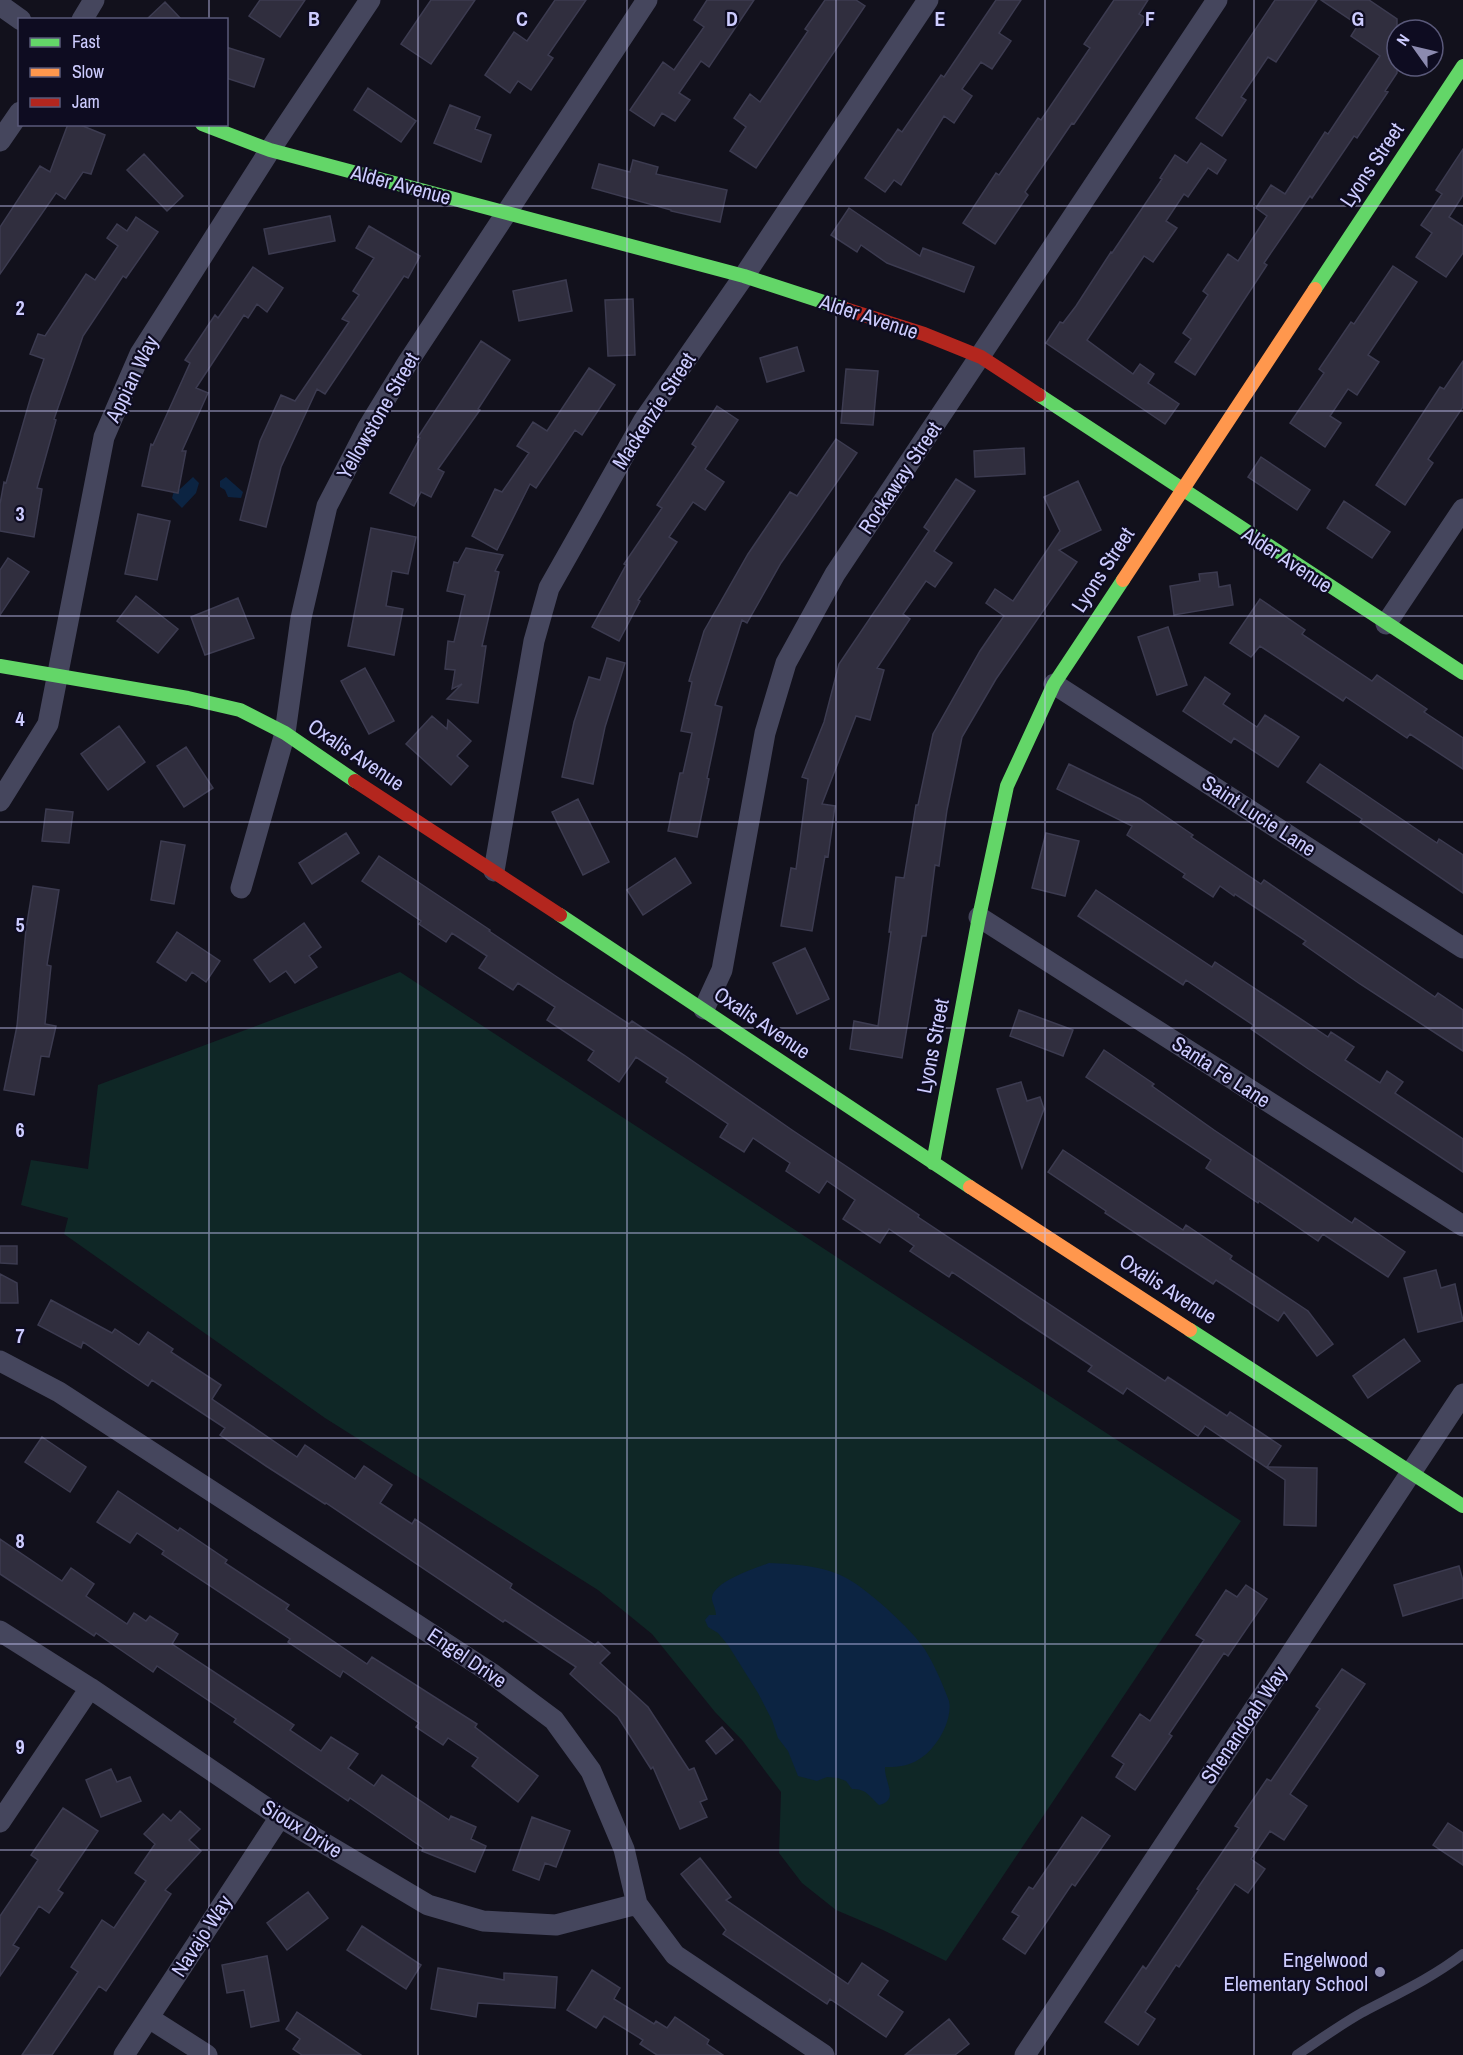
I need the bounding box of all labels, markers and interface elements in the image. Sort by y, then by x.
text: B [308,5,320,32]
text: C [516,5,528,32]
text: D [726,5,738,32]
text: E [935,5,946,32]
text: F [1145,5,1155,32]
text: G [1352,5,1364,32]
legend [18,18,228,126]
north arrow [1385,18,1445,78]
text: Fast [72,29,100,54]
text: N [1391,30,1414,50]
text: Slow [72,59,104,84]
text: Jam [72,89,100,114]
street label: Lyons Street [1333,117,1411,213]
street label: Alder Avenue [347,157,454,212]
street label: Alder Avenue [815,287,922,346]
text: 2 [15,294,25,321]
street label: Appian Way [98,330,165,428]
street label: Mackenzie Street [605,346,702,475]
street label: Yellowstone Street [329,347,426,485]
street label: Rockaway Street [851,415,948,540]
text: 3 [15,500,25,527]
street label: Alder Avenue [1236,519,1338,600]
street label: Lyons Street [1064,521,1141,618]
text: 4 [15,705,25,732]
street label: Oxalis Avenue [302,712,410,798]
street label: Saint Lucie Lane [1197,768,1322,863]
text: 5 [15,911,25,938]
street label: Oxalis Avenue [708,980,816,1066]
street label: Lyons Street [909,996,956,1096]
street label: Santa Fe Lane [1166,1029,1276,1114]
text: 6 [15,1116,25,1143]
street label: Oxalis Avenue [1114,1246,1223,1331]
text: 7 [15,1322,25,1349]
text: 8 [15,1527,25,1554]
street label: Engel Drive [422,1620,513,1695]
street label: Shenandoah Way [1193,1660,1294,1789]
text: 9 [15,1733,25,1760]
street label: Sioux Drive [256,1792,348,1865]
street label: Navajo Way [164,1889,239,1982]
place label: Engelwood Elementary School [1223,1945,1368,1998]
marker: Engelwood Elementary School [1373,1965,1387,1979]

